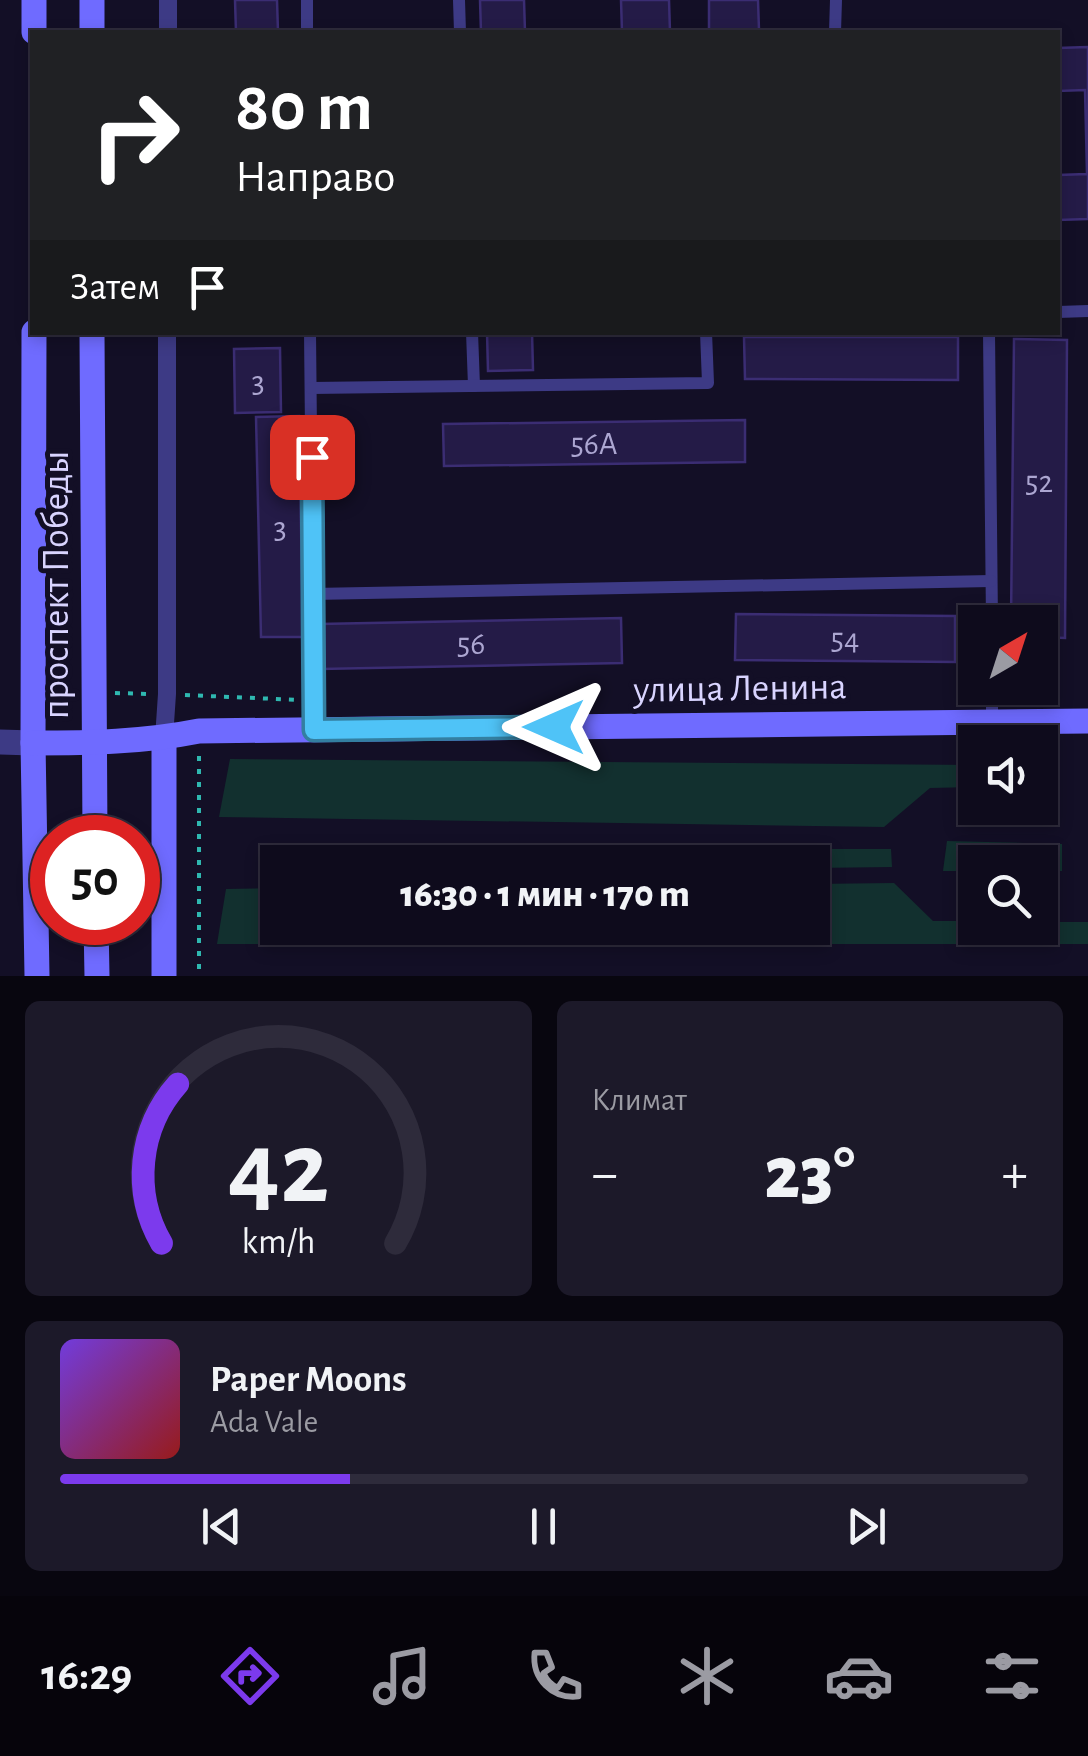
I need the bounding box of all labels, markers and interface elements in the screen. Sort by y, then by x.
icon: right [70,70,200,200]
text: 80 m [235,73,373,143]
text: Направо [235,155,395,200]
icon: arrive [180,260,235,315]
text: Затем [70,269,160,307]
house number: 3 [251,366,265,398]
pin [270,415,355,500]
house number: 56А [570,428,618,460]
icon: arrive [285,430,340,485]
street label: проспект Победы [38,451,76,719]
house number: 52 [1025,466,1053,498]
house number: 3 [273,512,287,544]
north arrow [958,605,1058,705]
map controls [958,605,1058,945]
house number: 54 [831,623,859,655]
house number: 56 [457,628,485,660]
street label: улица Ленина [632,668,847,710]
position arrow [502,675,606,779]
button: sound [958,725,1058,825]
speed limit sign: 50 [30,815,160,945]
button: search [958,845,1058,945]
text: 16:30 · 1 мин · 170 m [400,876,690,914]
text: Климат [592,1084,687,1116]
text: 42 [228,1118,329,1222]
text: 23° [764,1137,855,1212]
text: − [592,1147,618,1202]
text: + [1002,1147,1028,1202]
text: km/h [241,1224,315,1260]
text: Paper Moons [210,1361,407,1399]
text: Ada Vale [210,1406,318,1438]
icon: previous [194,1499,249,1554]
icon: pause [516,1499,571,1554]
icon: next [839,1499,894,1554]
icon: directions [215,1641,285,1711]
icon: music [367,1641,437,1711]
icon: phone [520,1641,590,1711]
icon: climate [672,1641,742,1711]
icon: car [824,1641,894,1711]
icon: filters [977,1641,1047,1711]
text: 16:29 [41,1653,132,1698]

